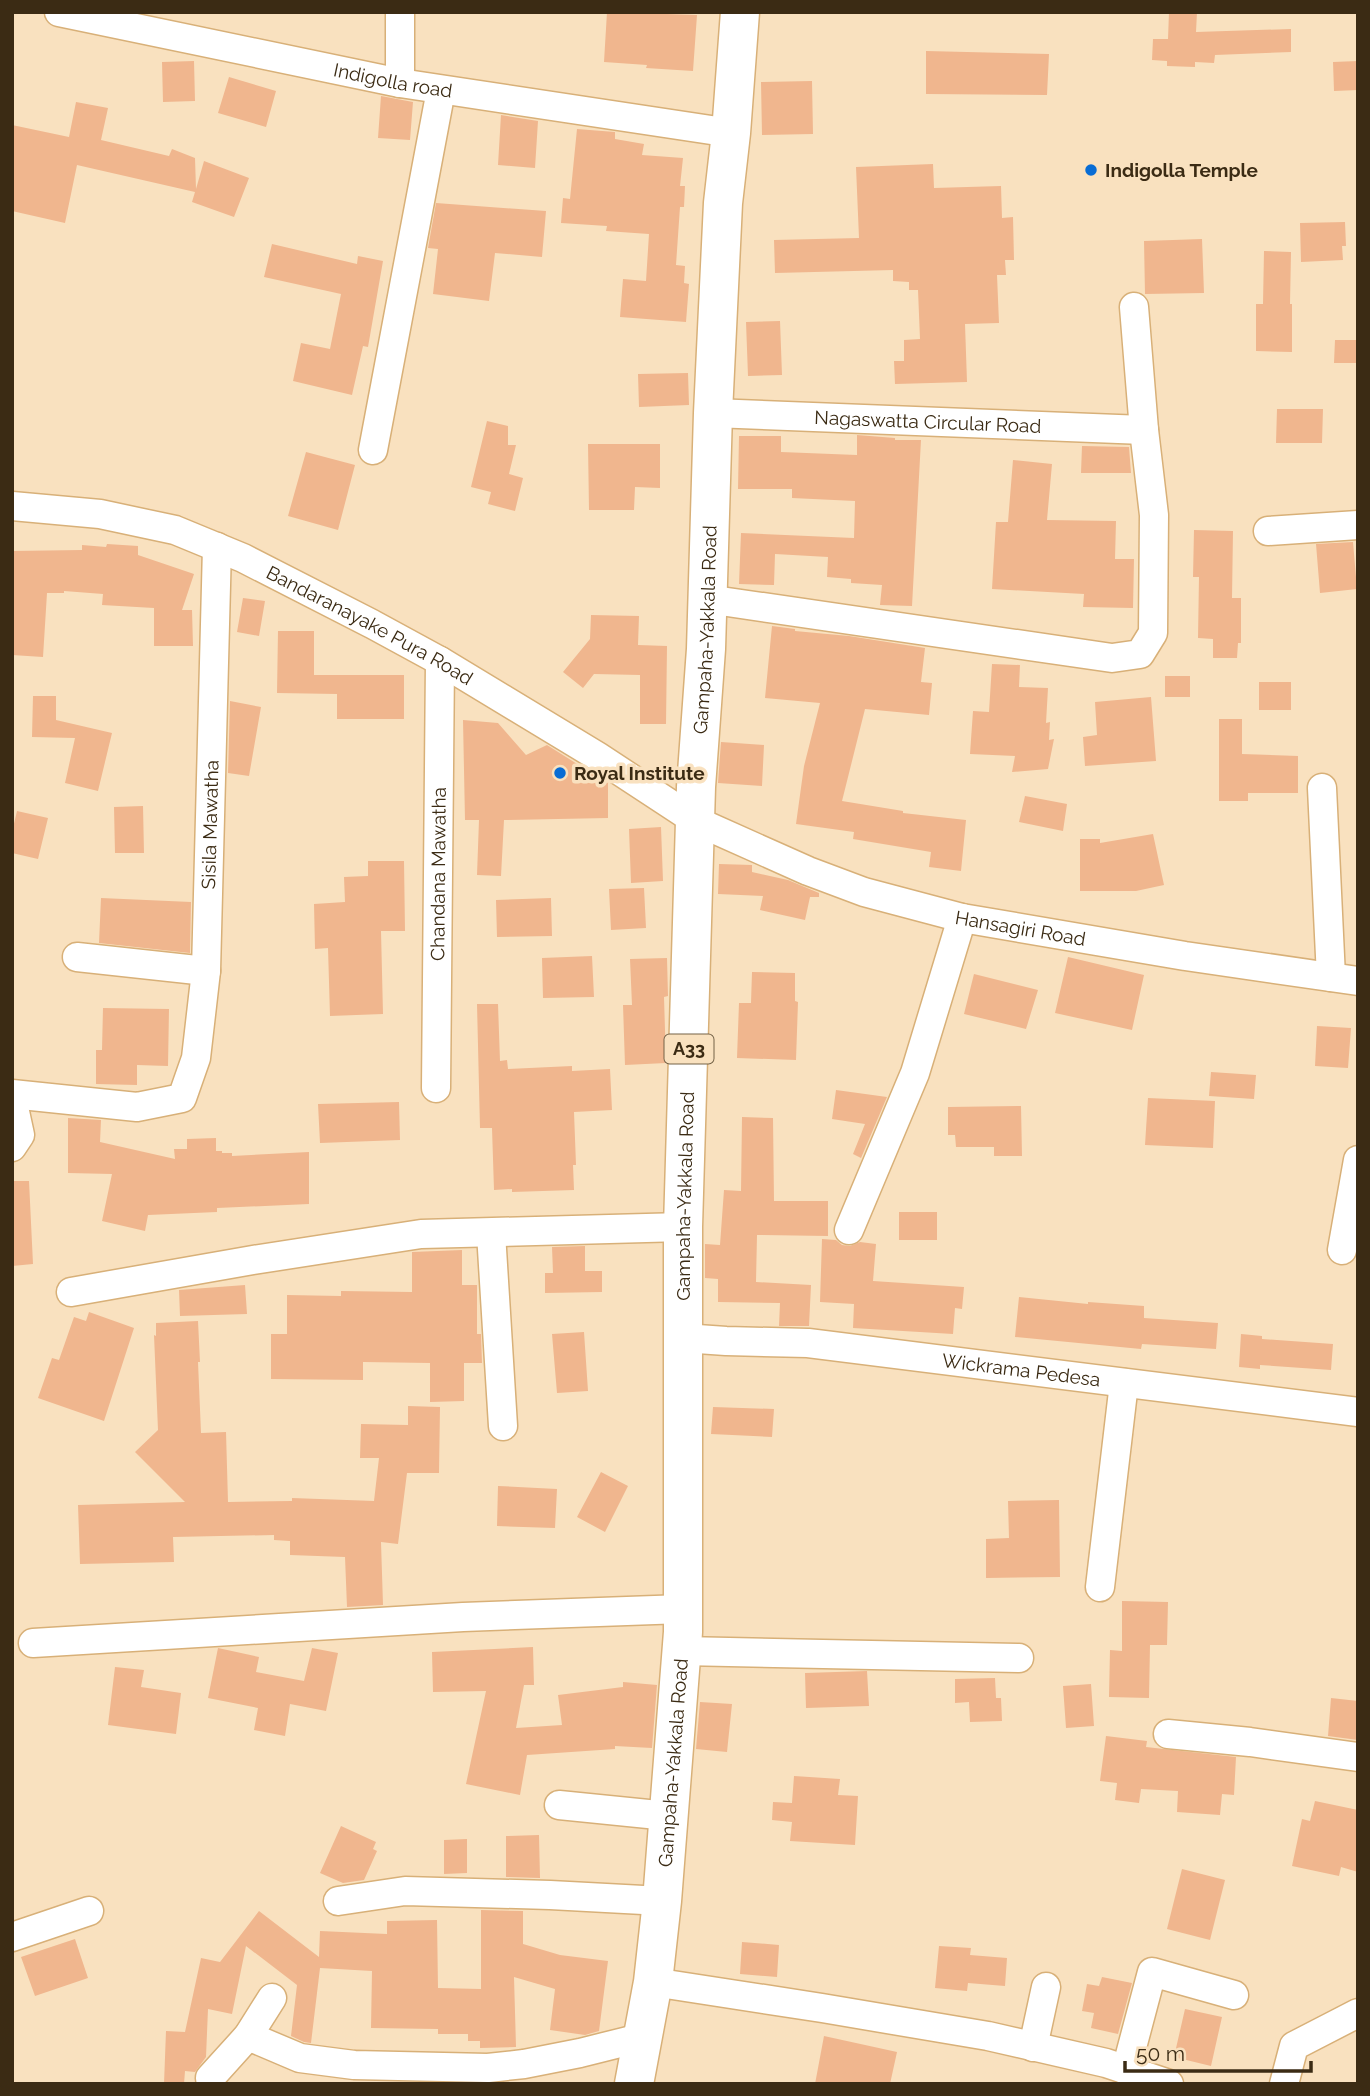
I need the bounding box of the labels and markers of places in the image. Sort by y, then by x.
place label: Indigolla Temple [1105,159,1258,181]
marker: Indigolla Temple [1083,162,1099,178]
place label: Royal Institute [574,762,705,784]
marker: Royal Institute [552,765,568,781]

